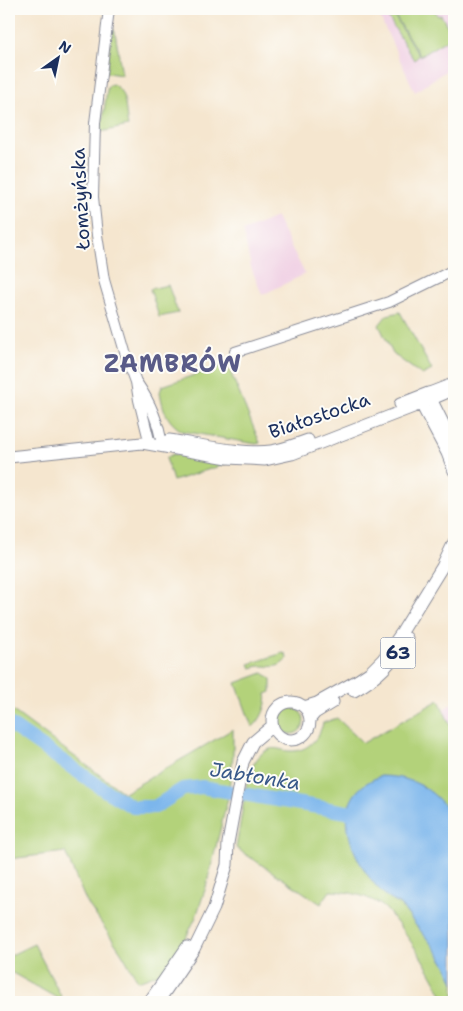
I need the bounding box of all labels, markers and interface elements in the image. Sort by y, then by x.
north arrow [32,32,82,82]
text: N [56,37,75,58]
street label: Łomżyńska [65,147,96,252]
district label: ZAMBRÓW [104,346,242,380]
street label: Białostocka [265,386,373,444]
road number: 63 [380,638,416,668]
water label: Jabłonka [208,756,302,796]

